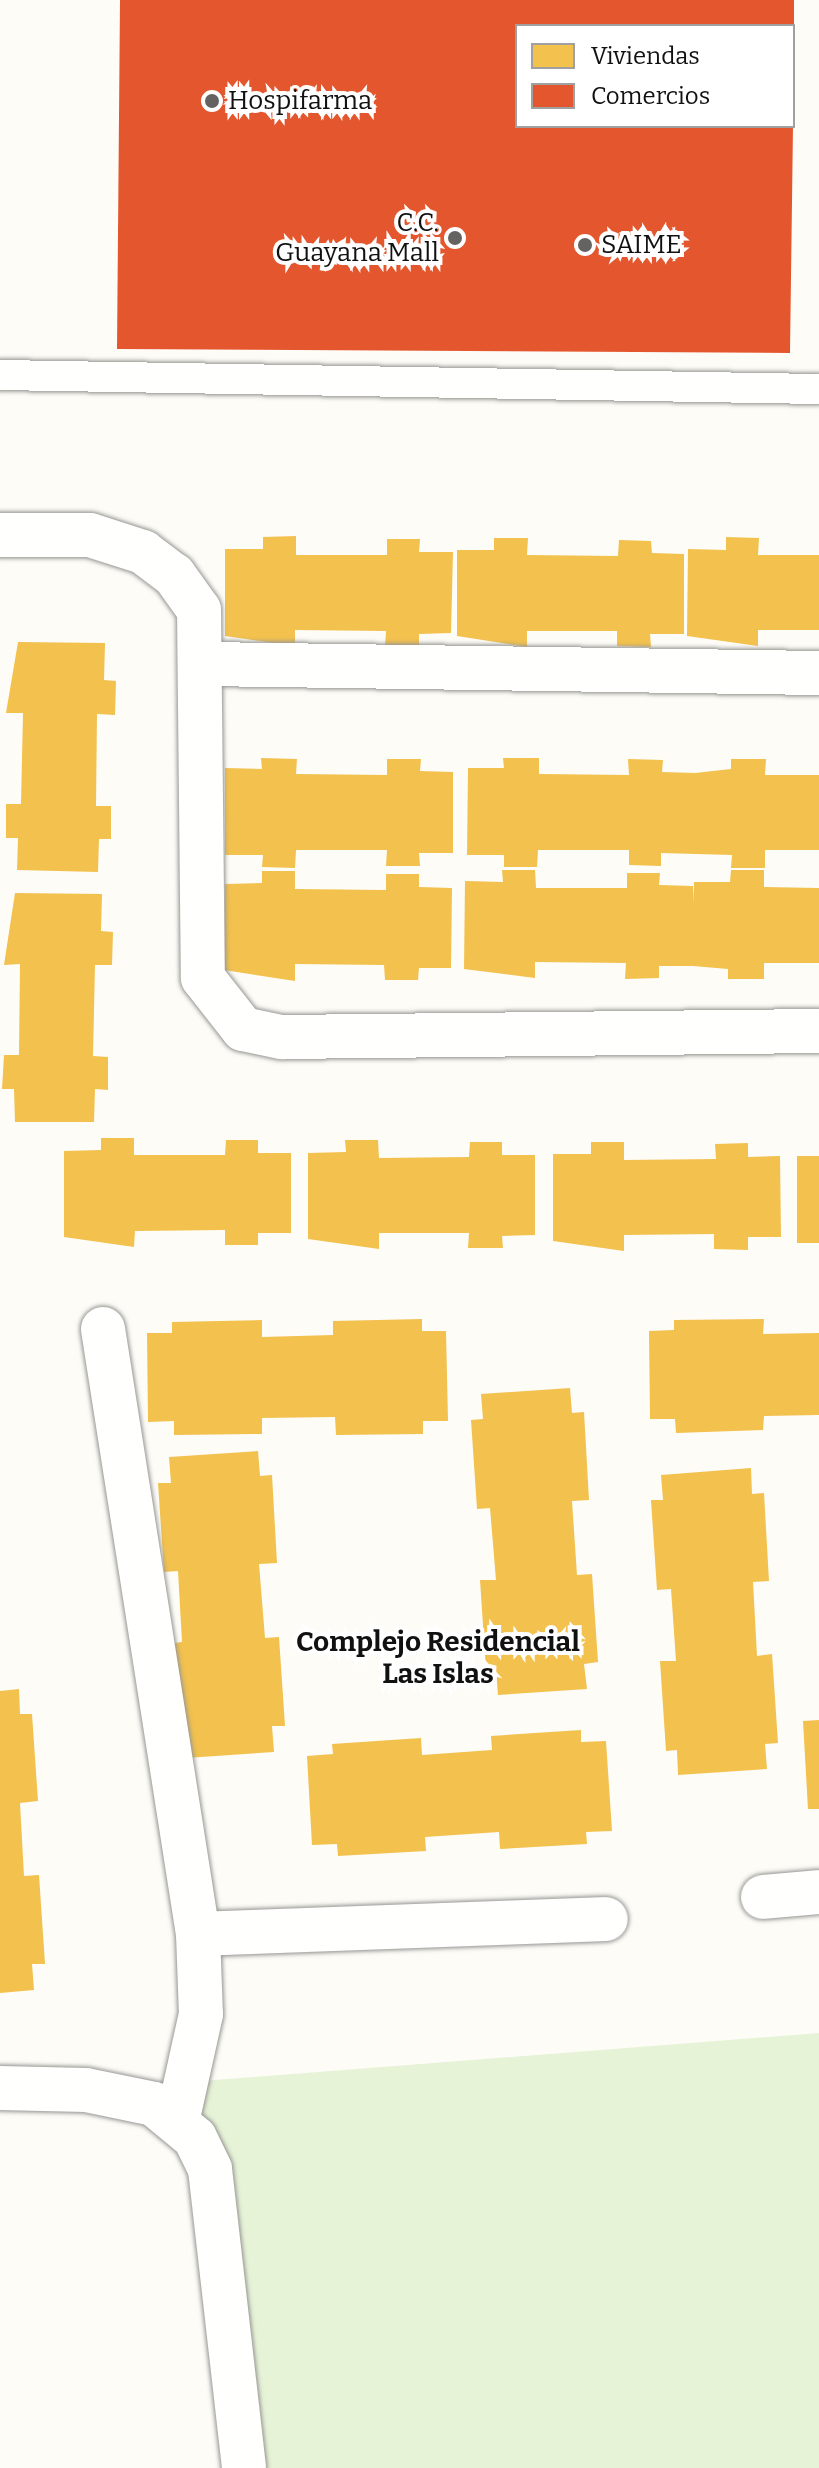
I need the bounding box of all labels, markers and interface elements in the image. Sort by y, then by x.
legend [515,24,795,128]
text: Viviendas [591,42,700,70]
text: Comercios [591,82,710,110]
place label: Hospifarma [228,85,372,117]
marker: Hospifarma [203,92,221,110]
place label: C.C. Guayana Mall [275,207,439,268]
marker: C.C. Guayana Mall [446,229,464,247]
place label: SAIME [601,229,682,261]
marker: SAIME [576,236,594,254]
district label: Complejo Residencial Las Islas [296,1625,580,1691]

